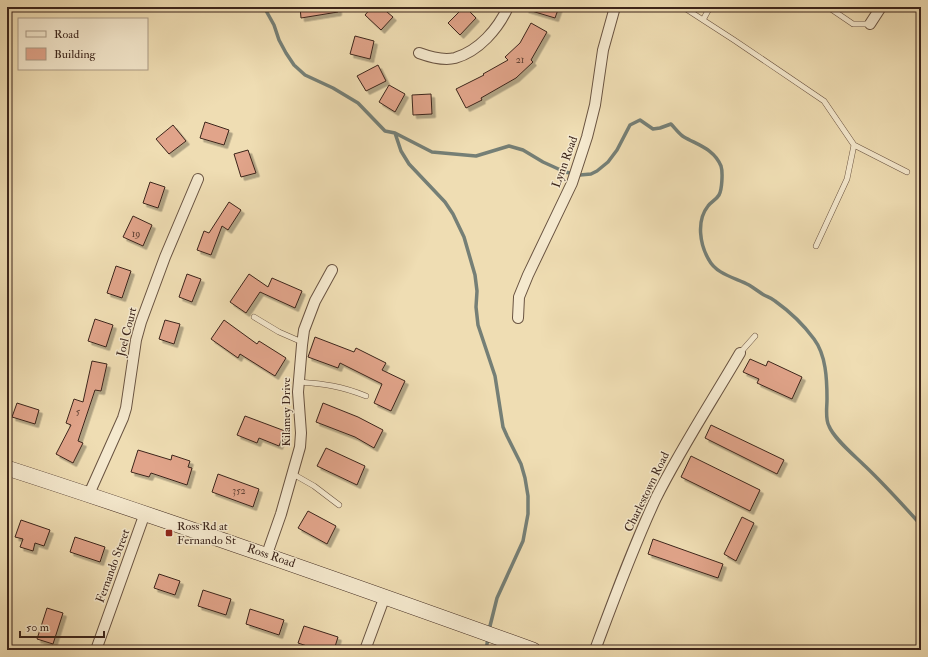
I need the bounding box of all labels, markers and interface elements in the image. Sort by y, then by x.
legend [18,18,148,70]
text: Road [54,27,79,42]
text: Building [54,47,97,62]
house number: 21 [516,54,525,66]
street label: Lynn Road [549,134,581,190]
house number: 19 [132,228,140,240]
street label: Joel Court [113,306,140,359]
street label: Kilamey Drive [279,377,294,447]
house number: 5 [76,406,81,418]
street label: Charlestown Road [621,449,673,535]
house number: 352 [232,485,246,497]
place label: Ross Rd at Fernando St [177,519,236,548]
street label: Fernando Street [93,527,133,605]
marker: Ross Rd at Fernando St [164,528,174,538]
street label: Ross Road [245,541,297,571]
scale bar [20,613,104,639]
text: 50 m [26,620,50,635]

